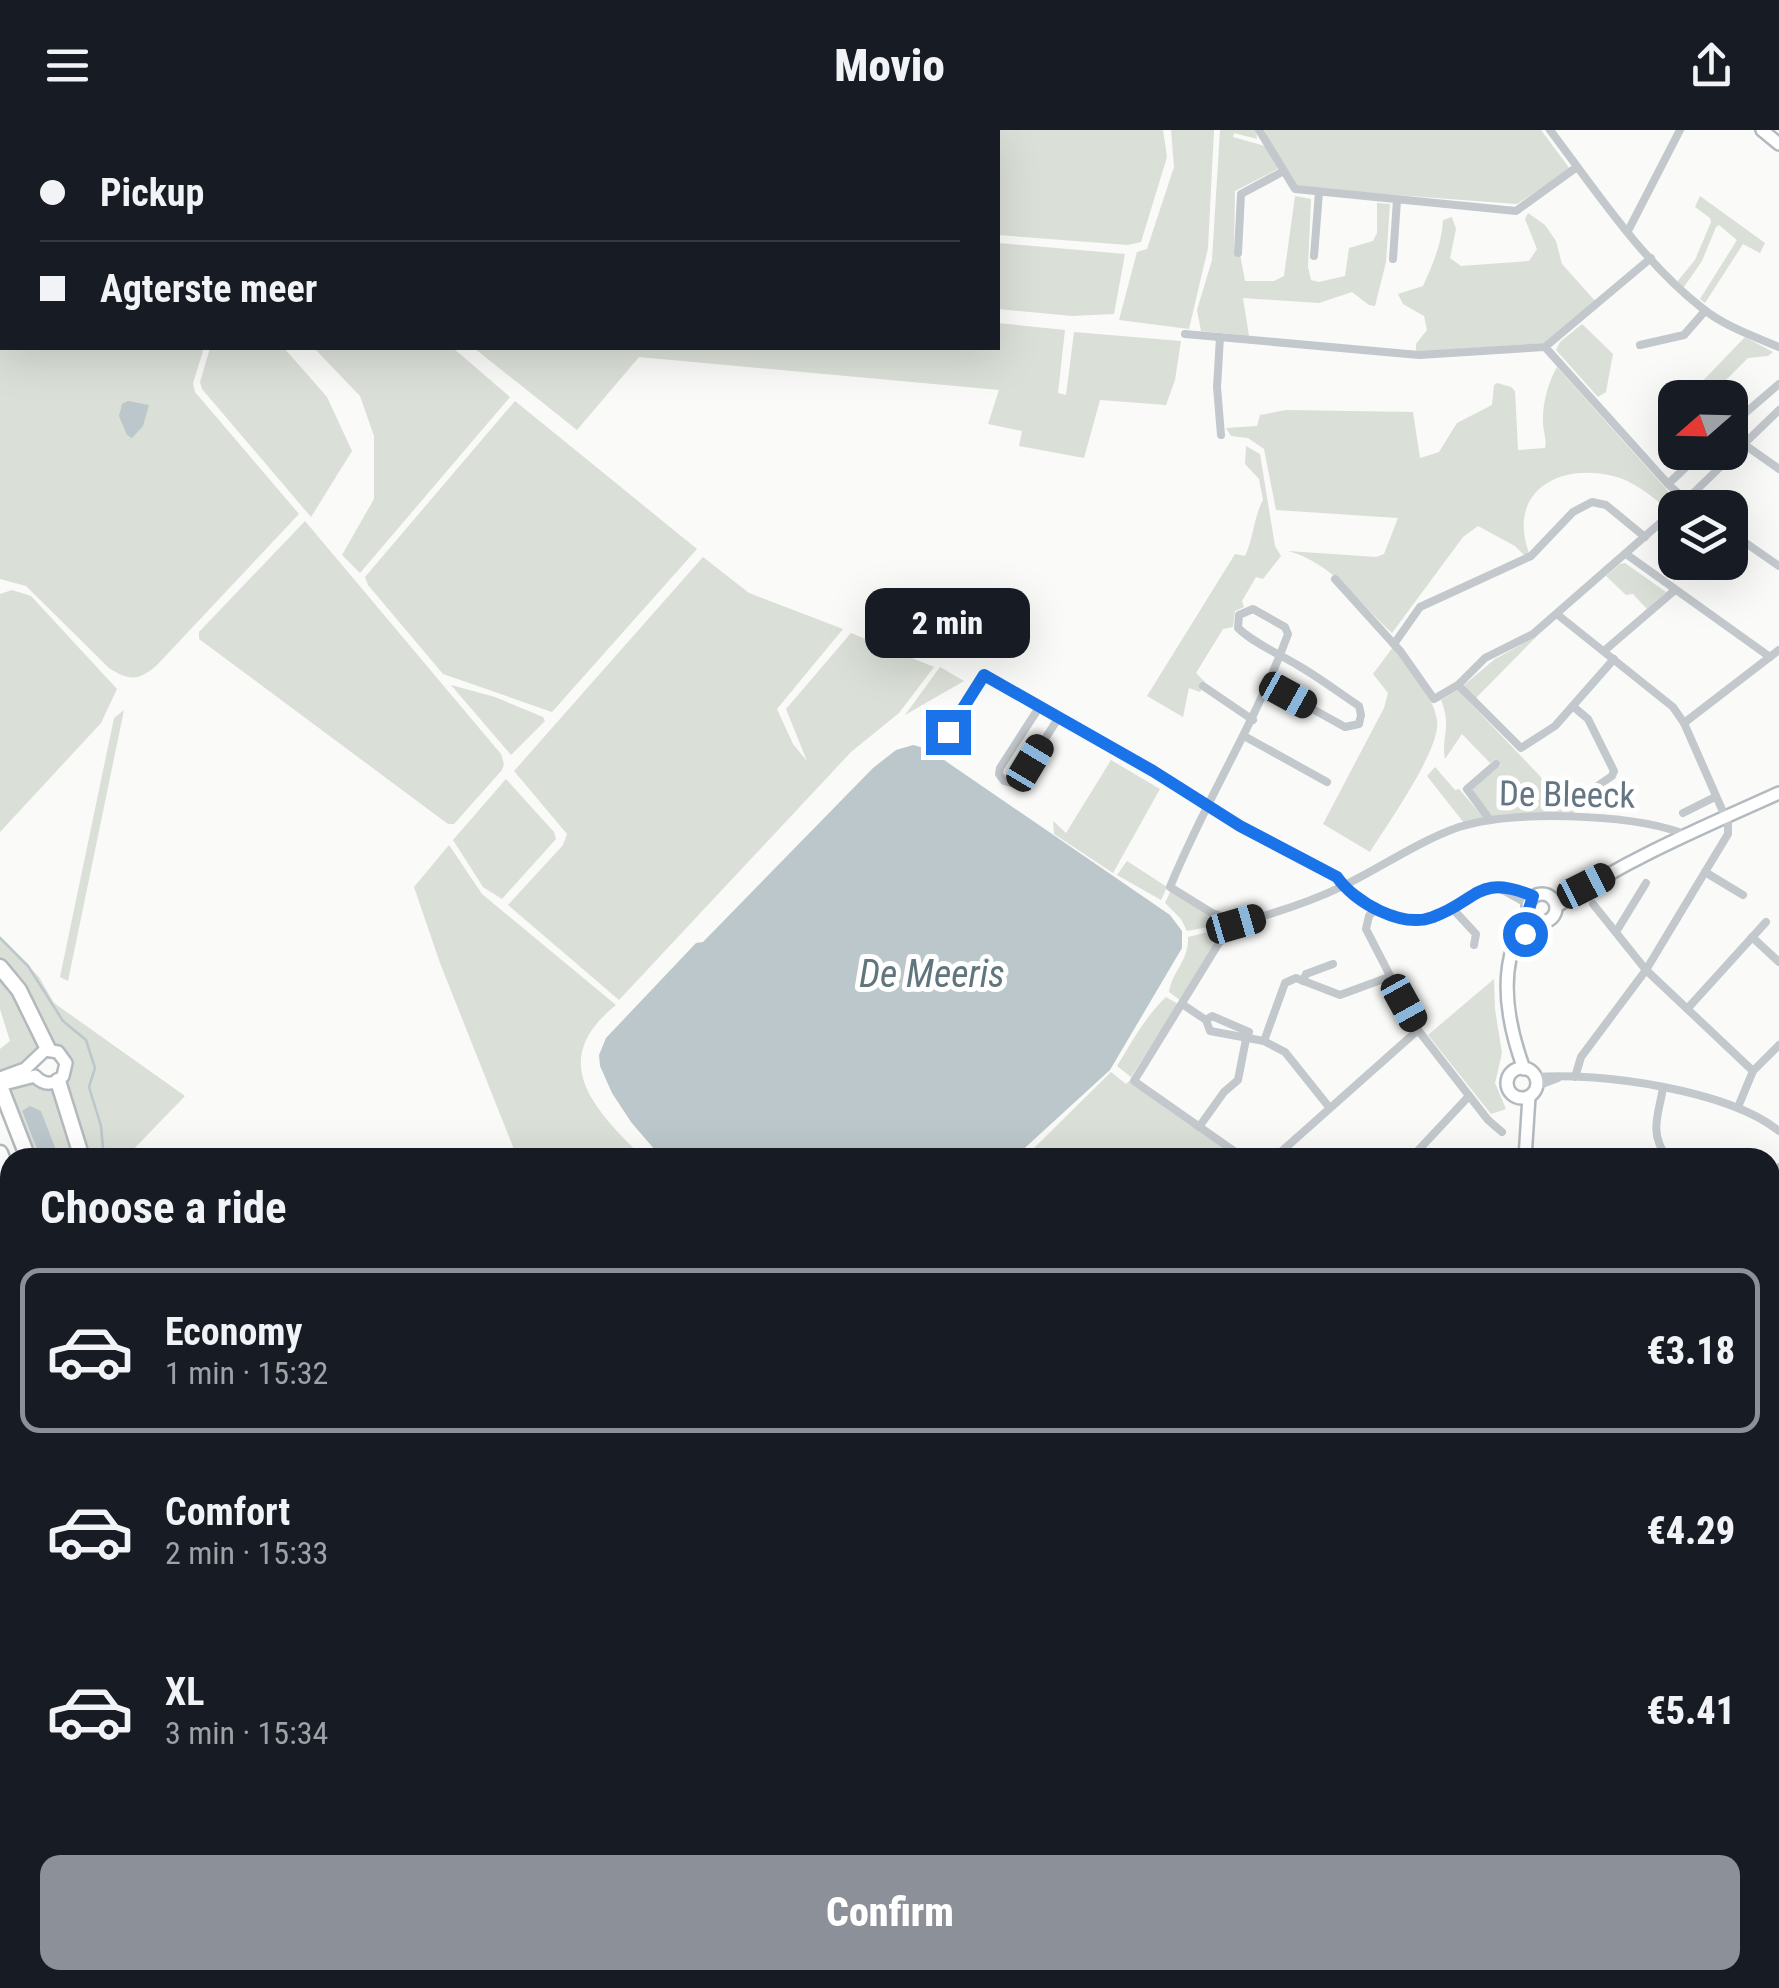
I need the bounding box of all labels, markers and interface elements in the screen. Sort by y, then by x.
icon: menu [40,38,95,93]
icon: share [1684,38,1739,93]
text: Movio [834,39,945,92]
text: Pickup [100,171,204,215]
text: Agterste meer [100,267,317,311]
north arrow [1658,380,1748,470]
map controls [1658,380,1748,580]
button: layers [1658,490,1748,580]
callout: 2 min [866,587,1030,657]
text: 2 min [912,604,983,642]
car [1254,667,1322,723]
route end [926,710,971,755]
car [1002,730,1058,796]
street label: De Bleeck [1498,773,1636,817]
car [1552,859,1620,913]
car [1203,901,1269,947]
route start [1503,912,1548,957]
water label: De Meeris [859,952,1005,996]
car [1376,969,1432,1037]
text: Choose a ride [40,1181,287,1234]
icon: car [45,1306,135,1396]
text: Economy [165,1310,302,1354]
text: €3.18 [1646,1329,1735,1373]
text: 1 min · 15:32 [165,1354,328,1392]
icon: car [45,1486,135,1576]
text: Comfort [165,1490,290,1534]
text: €4.29 [1646,1509,1735,1553]
text: 2 min · 15:33 [165,1534,328,1572]
icon: car [45,1666,135,1756]
text: XL [165,1670,204,1714]
text: €5.41 [1646,1689,1735,1733]
text: 3 min · 15:34 [165,1714,328,1752]
button: Confirm [40,1855,1740,1970]

